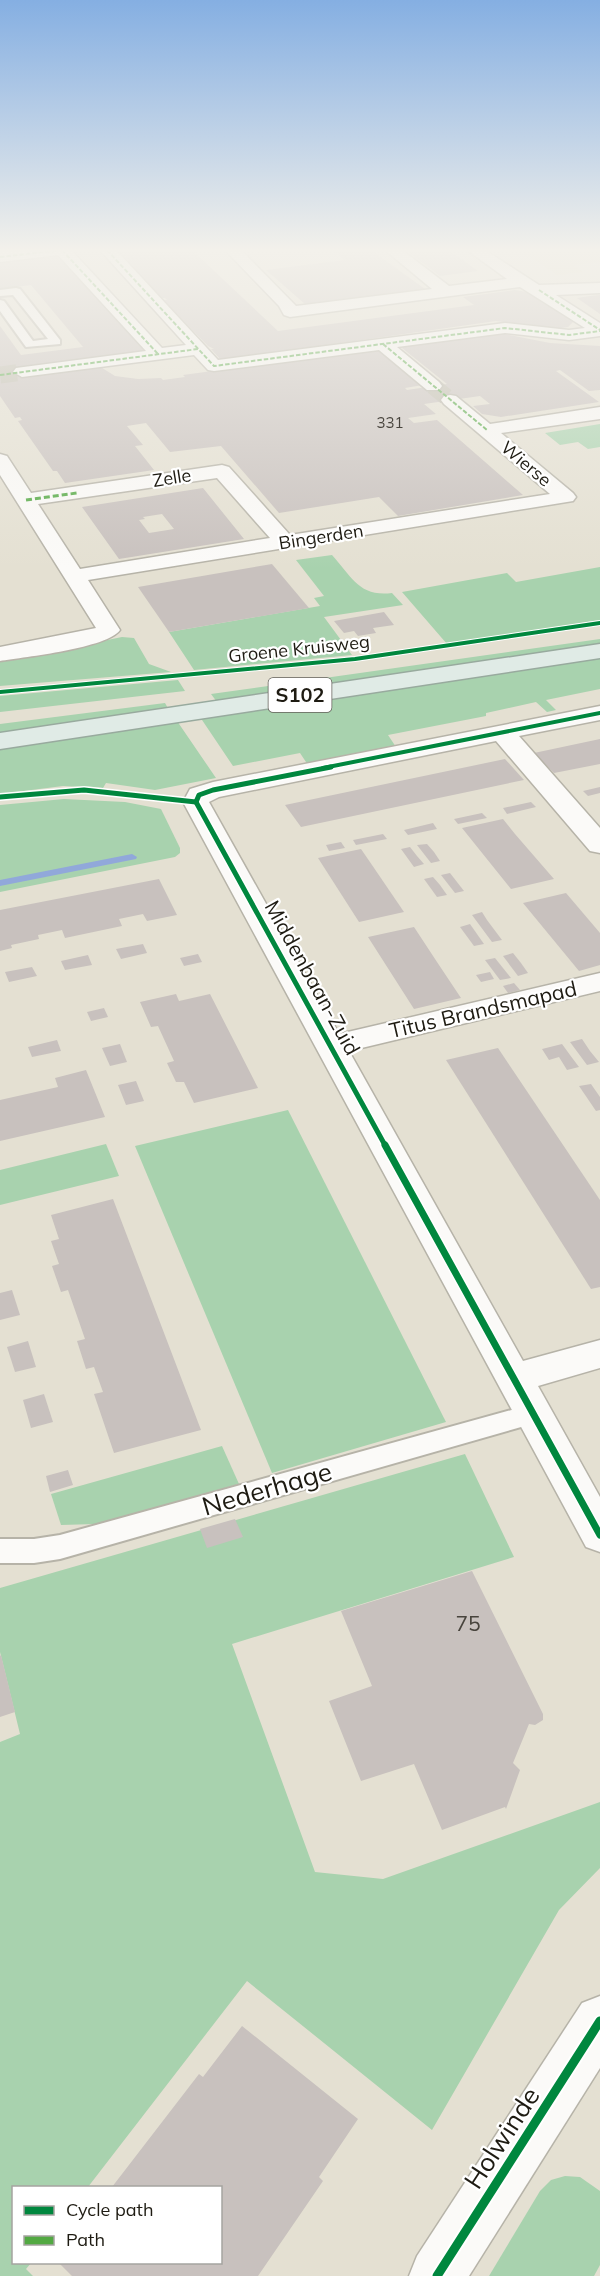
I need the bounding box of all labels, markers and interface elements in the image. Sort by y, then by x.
house number: 331 [376,413,404,432]
street label: Wierse [496,436,556,491]
street label: Zelle [151,463,193,492]
street label: Bingerden [277,518,365,555]
street label: Groene Kruisweg [227,630,371,667]
road number: S102 [268,678,332,712]
street label: Middenbaan-Zuid [260,896,366,1059]
street label: Titus Brandsmapad [387,975,579,1043]
street label: Nederhage [198,1454,336,1523]
house number: 75 [455,1610,481,1636]
street label: Holwinde [457,2081,547,2195]
legend [12,2186,222,2264]
text: Cycle path [66,2198,153,2221]
text: Path [66,2228,105,2251]

